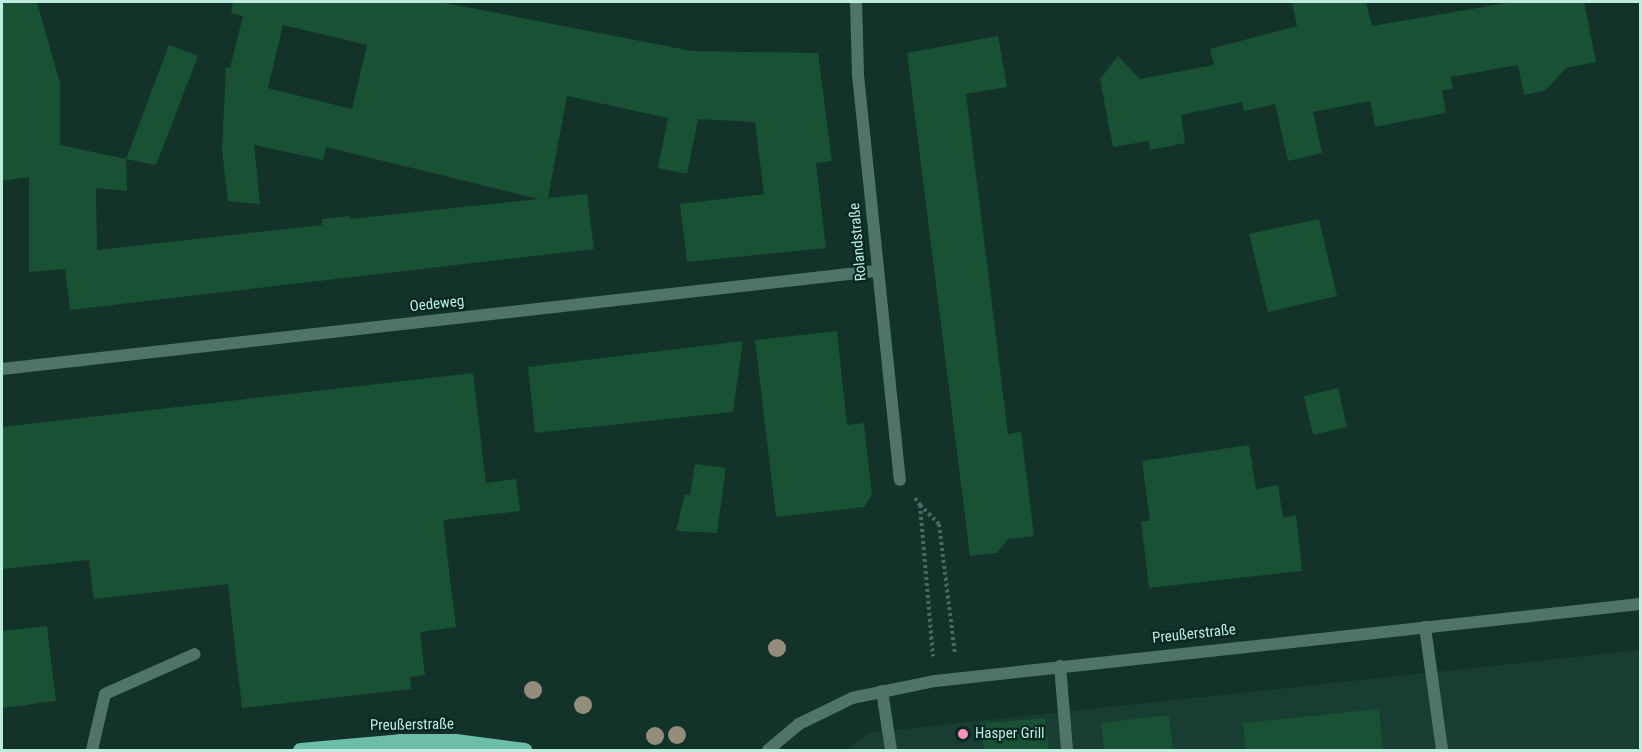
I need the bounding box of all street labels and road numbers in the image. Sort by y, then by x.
street label: Rolandstraße [846,202,870,282]
street label: Oedeweg [409,292,465,316]
street label: Preußerstraße [1151,621,1237,647]
street label: Preußerstraße [370,715,454,735]

